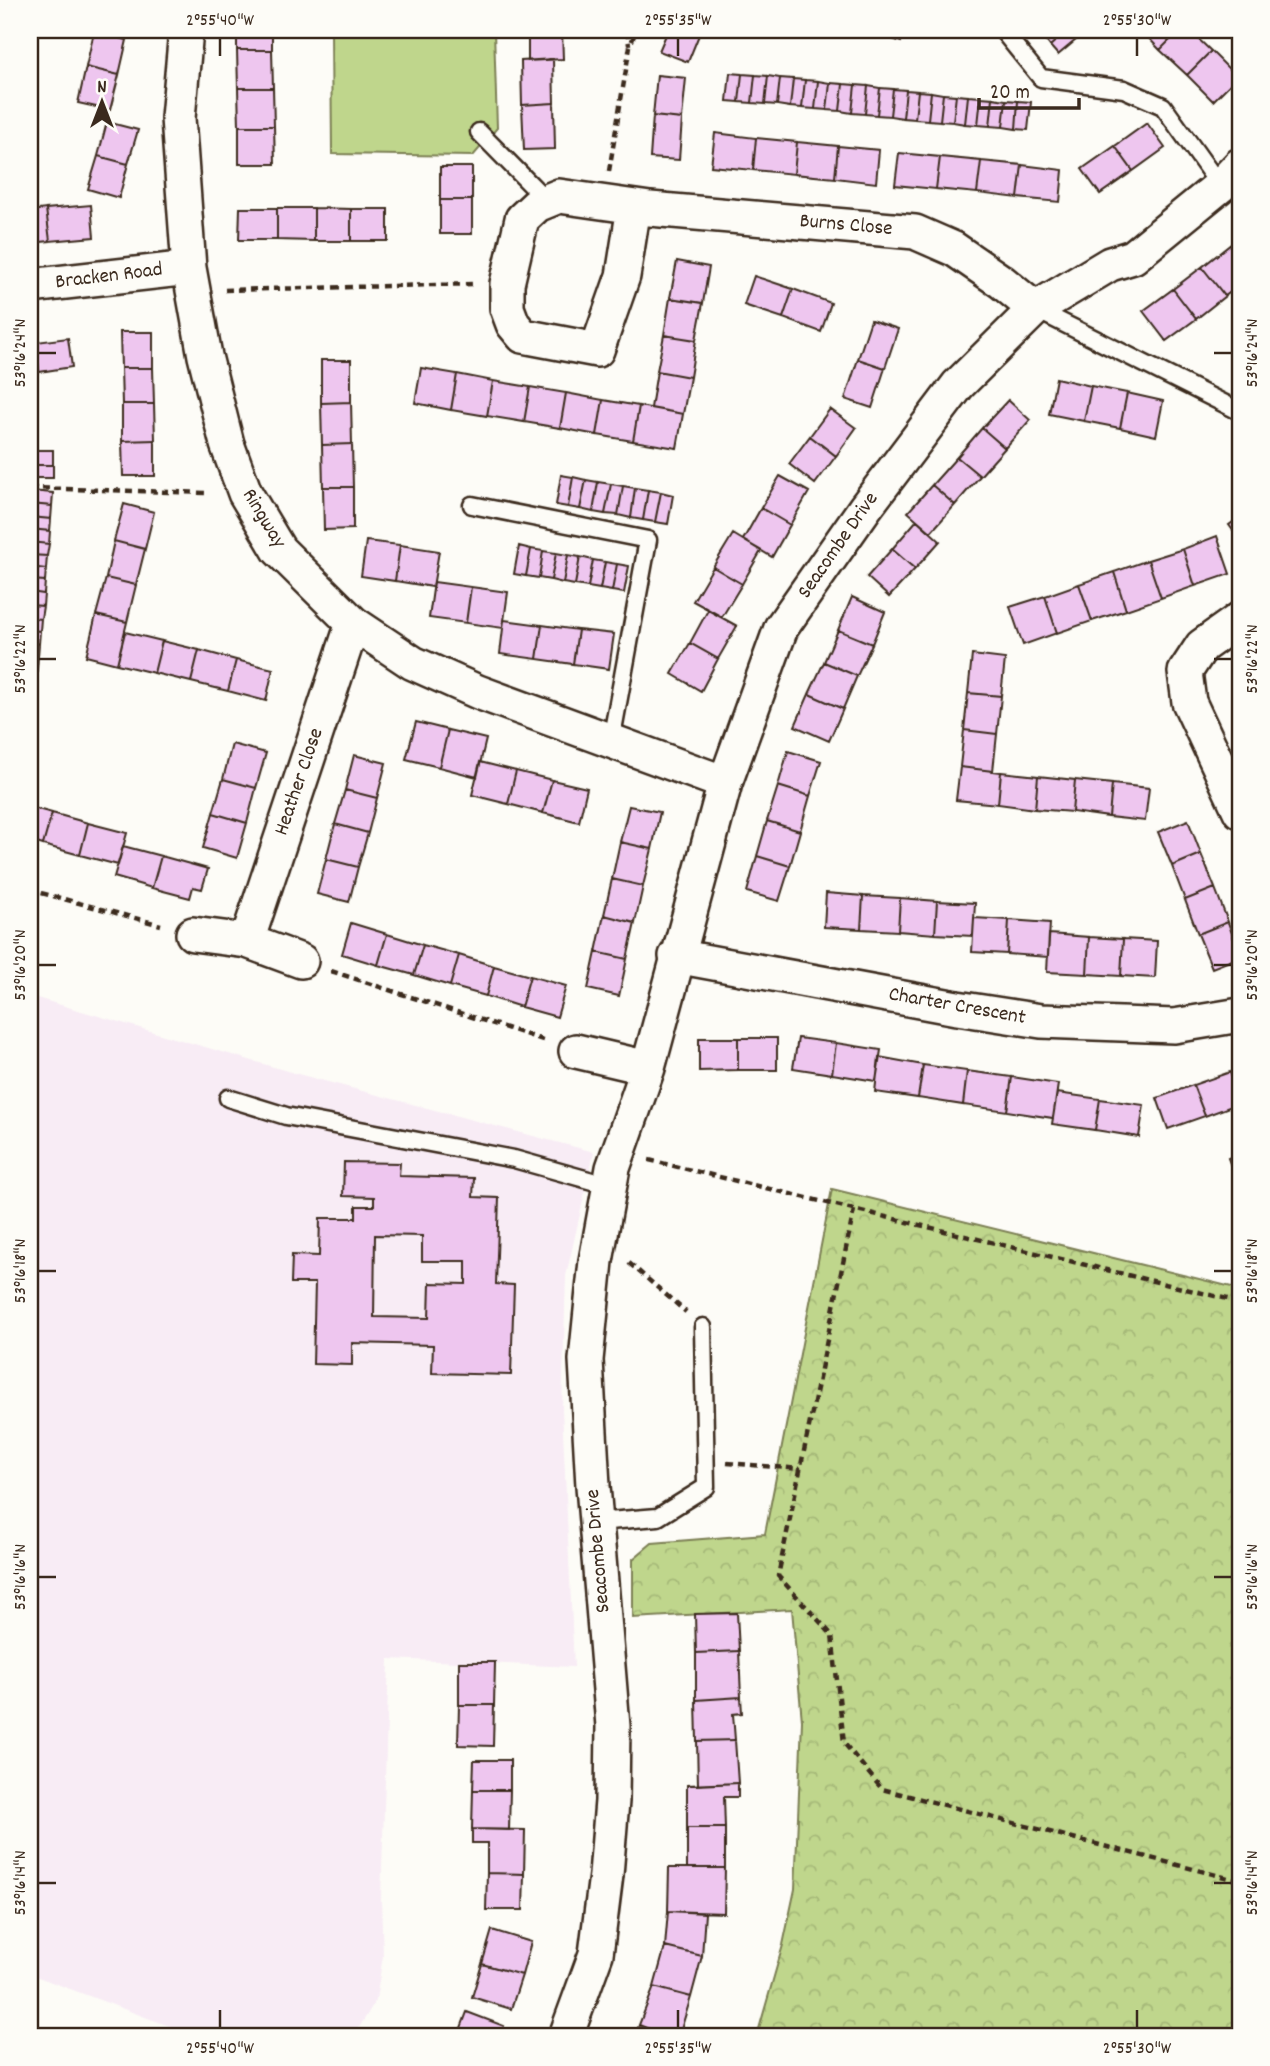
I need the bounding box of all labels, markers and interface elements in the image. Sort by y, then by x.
text: 2°55'40"W [186,9,255,34]
text: 2°55'35"W [645,9,712,34]
text: 2°55'30"W [1103,9,1172,34]
north arrow [66,66,136,136]
scale bar [979,66,1079,110]
text: N [97,75,107,102]
text: 20 m [990,79,1030,109]
street label: Burns Close [798,207,894,245]
street label: Bracken Road [54,256,164,298]
text: 53°16'24"N [9,318,34,388]
text: 53°16'24"N [1241,318,1266,388]
street label: Ringway [233,483,293,555]
street label: Seacombe Drive [791,487,887,605]
text: 53°16'22"N [9,624,34,694]
text: 53°16'22"N [1241,624,1266,694]
street label: Heather Close [268,724,332,840]
text: 53°16'20"N [9,929,34,1001]
text: 53°16'20"N [1241,929,1266,1001]
street label: Charter Crescent [886,980,1028,1034]
text: 53°16'18"N [9,1239,34,1303]
text: 53°16'18"N [1241,1239,1266,1303]
street label: Seacombe Drive [579,1488,619,1614]
text: 53°16'16"N [9,1544,34,1610]
text: 53°16'16"N [1241,1544,1266,1610]
text: 53°16'14"N [9,1850,34,1916]
text: 53°16'14"N [1241,1850,1266,1916]
text: 2°55'40"W [186,2037,255,2062]
text: 2°55'35"W [645,2037,712,2062]
text: 2°55'30"W [1103,2037,1172,2062]

